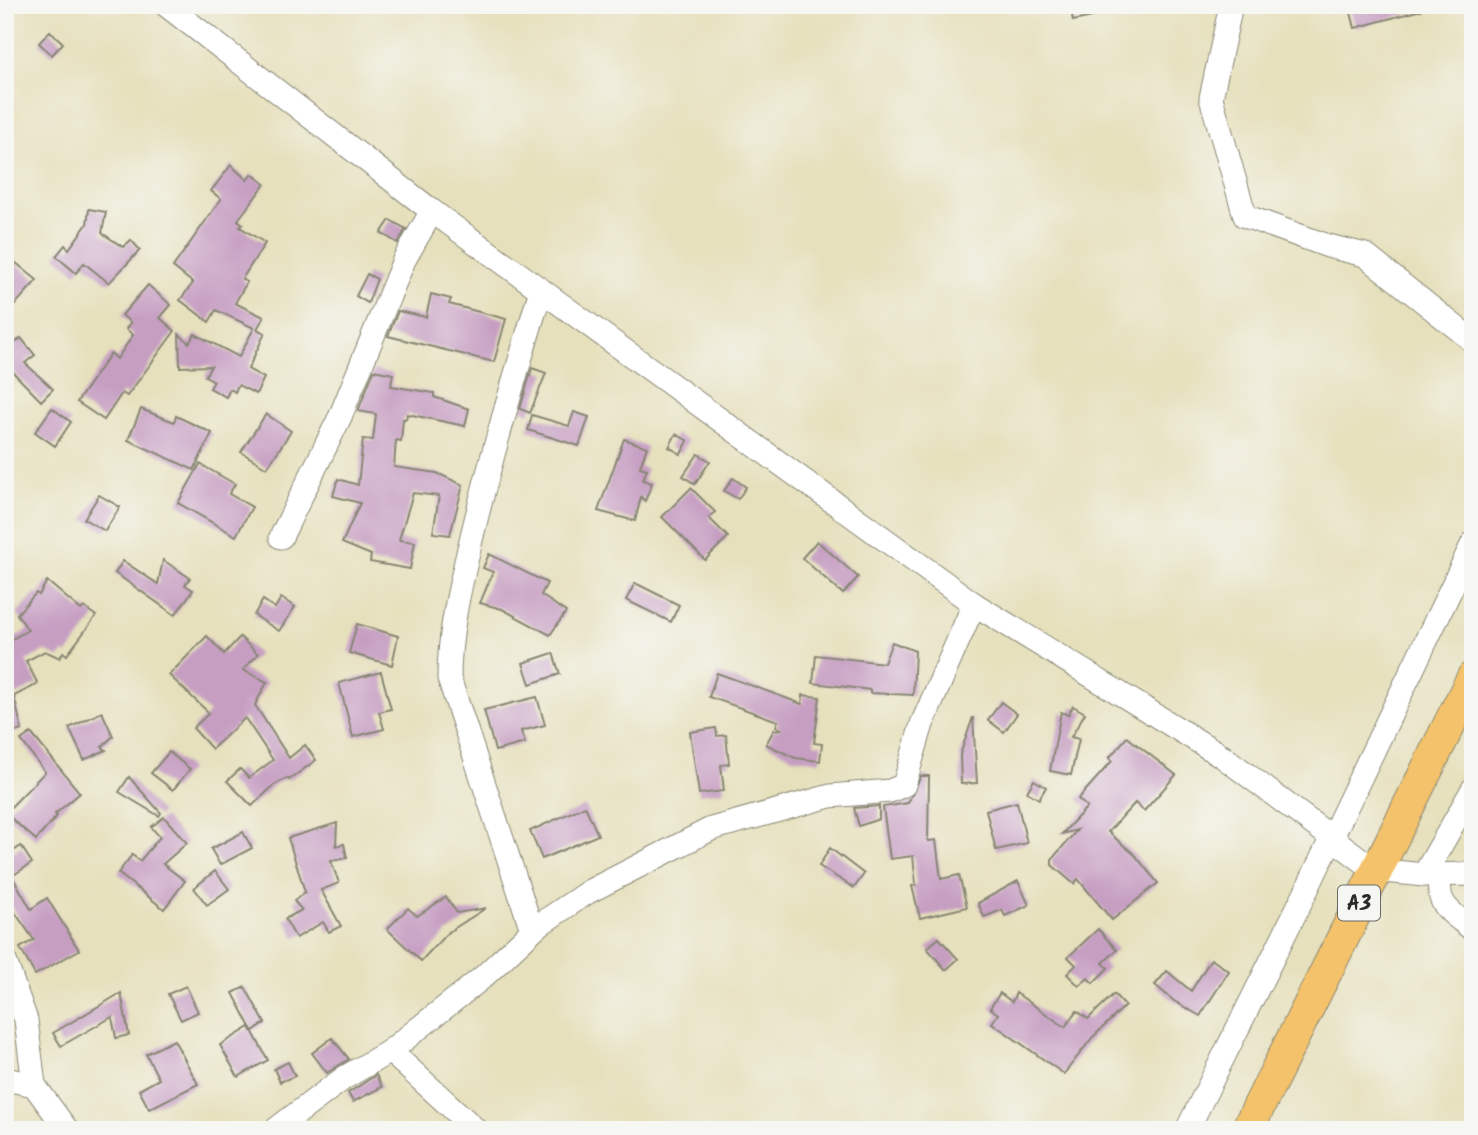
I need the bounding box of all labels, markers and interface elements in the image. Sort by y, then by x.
road number: A3 [1338,886,1380,920]

